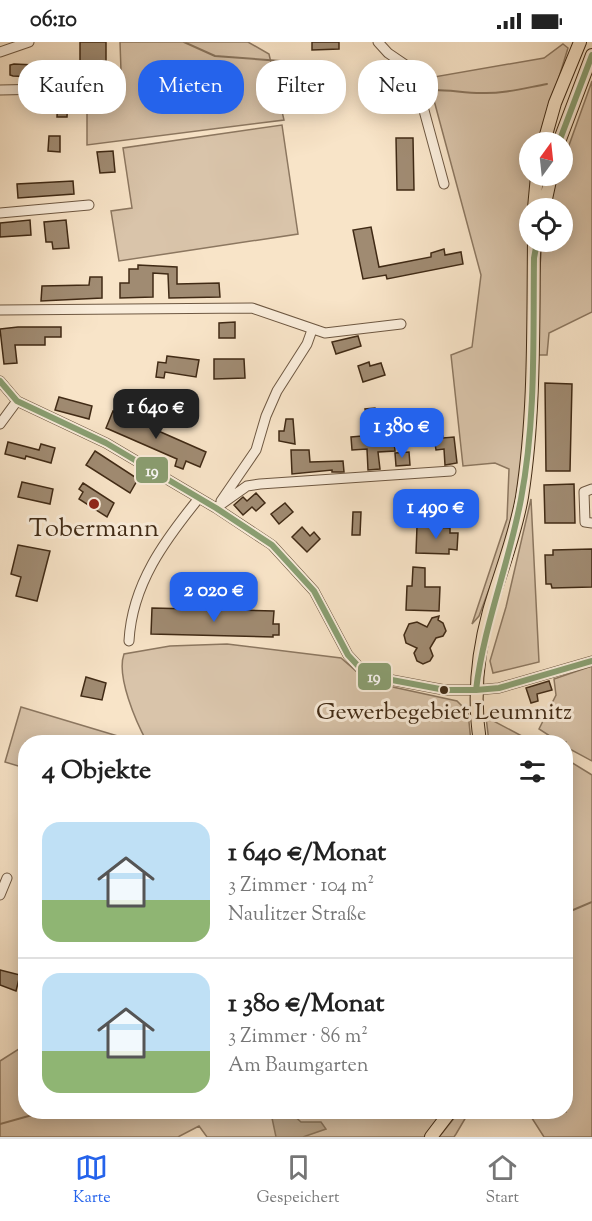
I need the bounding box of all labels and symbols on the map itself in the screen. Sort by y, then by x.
north arrow [519,132,573,186]
pin: 1 640 € [101,389,211,440]
pin: 1 380 € [347,408,457,459]
line badge: 19 [135,456,169,484]
text: 19 [145,461,159,484]
pin: 1 490 € [381,489,491,540]
marker: Tobermann [87,497,101,511]
place label: Tobermann [29,511,159,548]
pin: 2 020 € [159,572,269,623]
line badge: 19 [357,662,392,691]
text: 19 [367,667,381,690]
marker: Gewerbegebiet Leumnitz [438,684,450,696]
place label: Gewerbegebiet Leumnitz [316,696,572,730]

